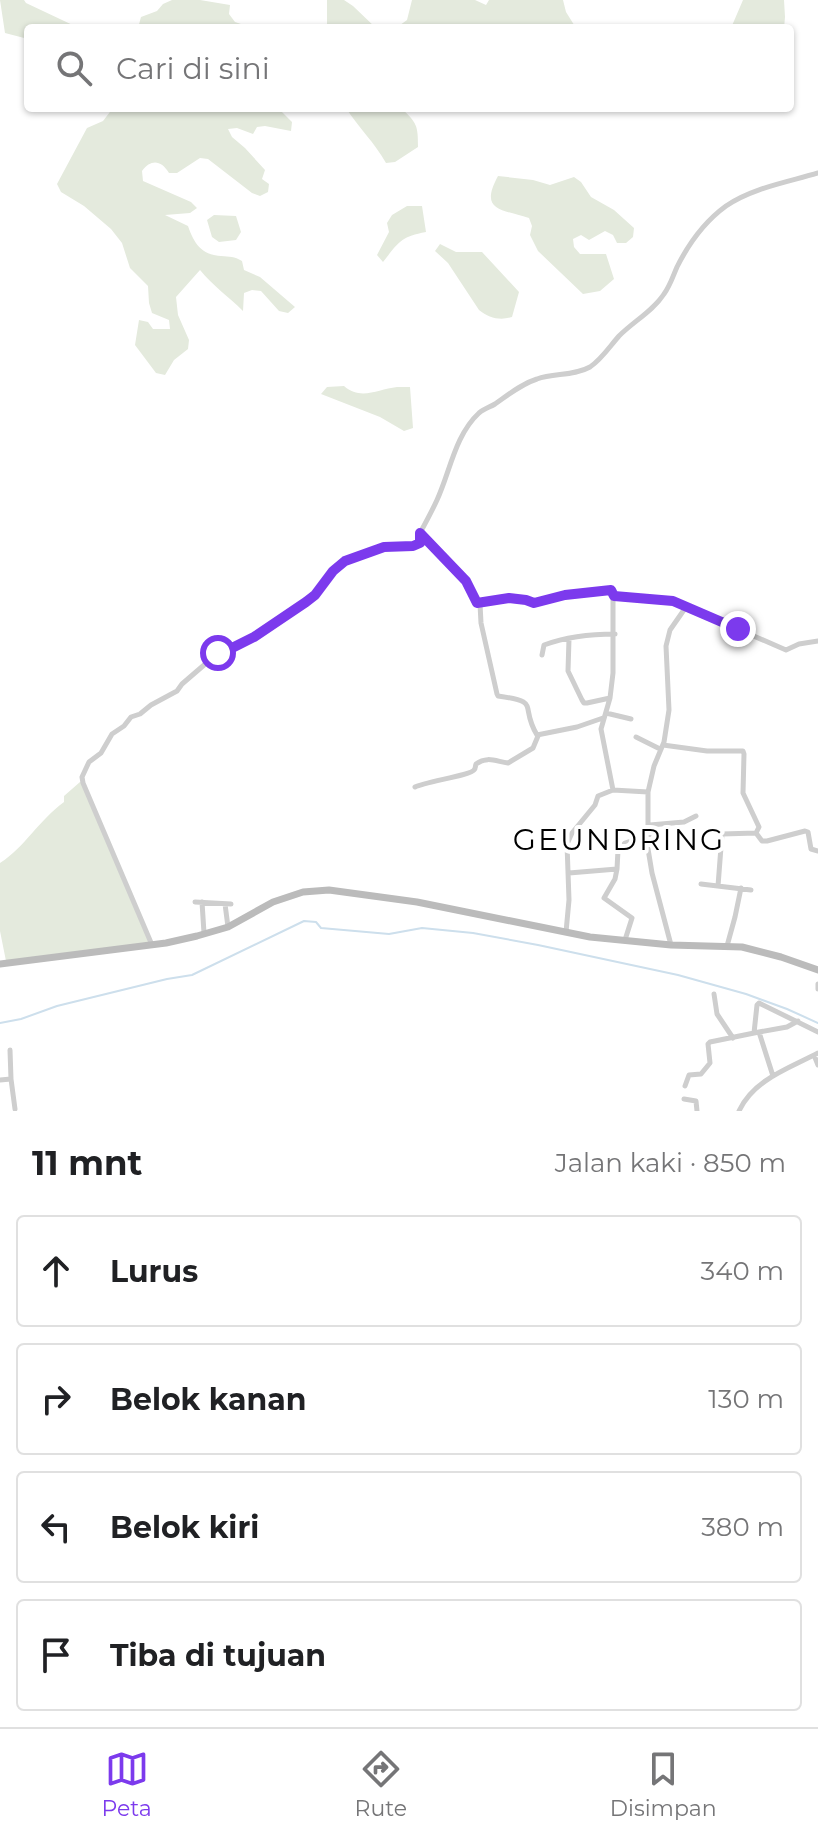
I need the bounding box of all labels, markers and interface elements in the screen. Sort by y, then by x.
search box [24,24,794,112]
icon: search [52,46,96,90]
text: Cari di sini [116,50,270,87]
route end [720,611,756,647]
route start [200,635,236,671]
district label: GEUNDRING [513,821,725,858]
text: 11 mnt [32,1142,142,1184]
text: Jalan kaki · 850 m [555,1147,786,1179]
icon: ahead [34,1249,78,1293]
text: Lurus [110,1253,198,1290]
text: 340 m [701,1255,784,1287]
icon: right [34,1377,78,1421]
text: Belok kanan [110,1381,307,1418]
text: 130 m [708,1383,784,1415]
icon: left [34,1505,78,1549]
text: Belok kiri [110,1509,259,1546]
text: 380 m [701,1511,784,1543]
icon: arrive [34,1633,78,1677]
text: Tiba di tujuan [110,1637,326,1674]
tab: Peta [101,1747,152,1822]
tab: Rute [355,1747,407,1822]
tab: Disimpan [610,1747,717,1822]

